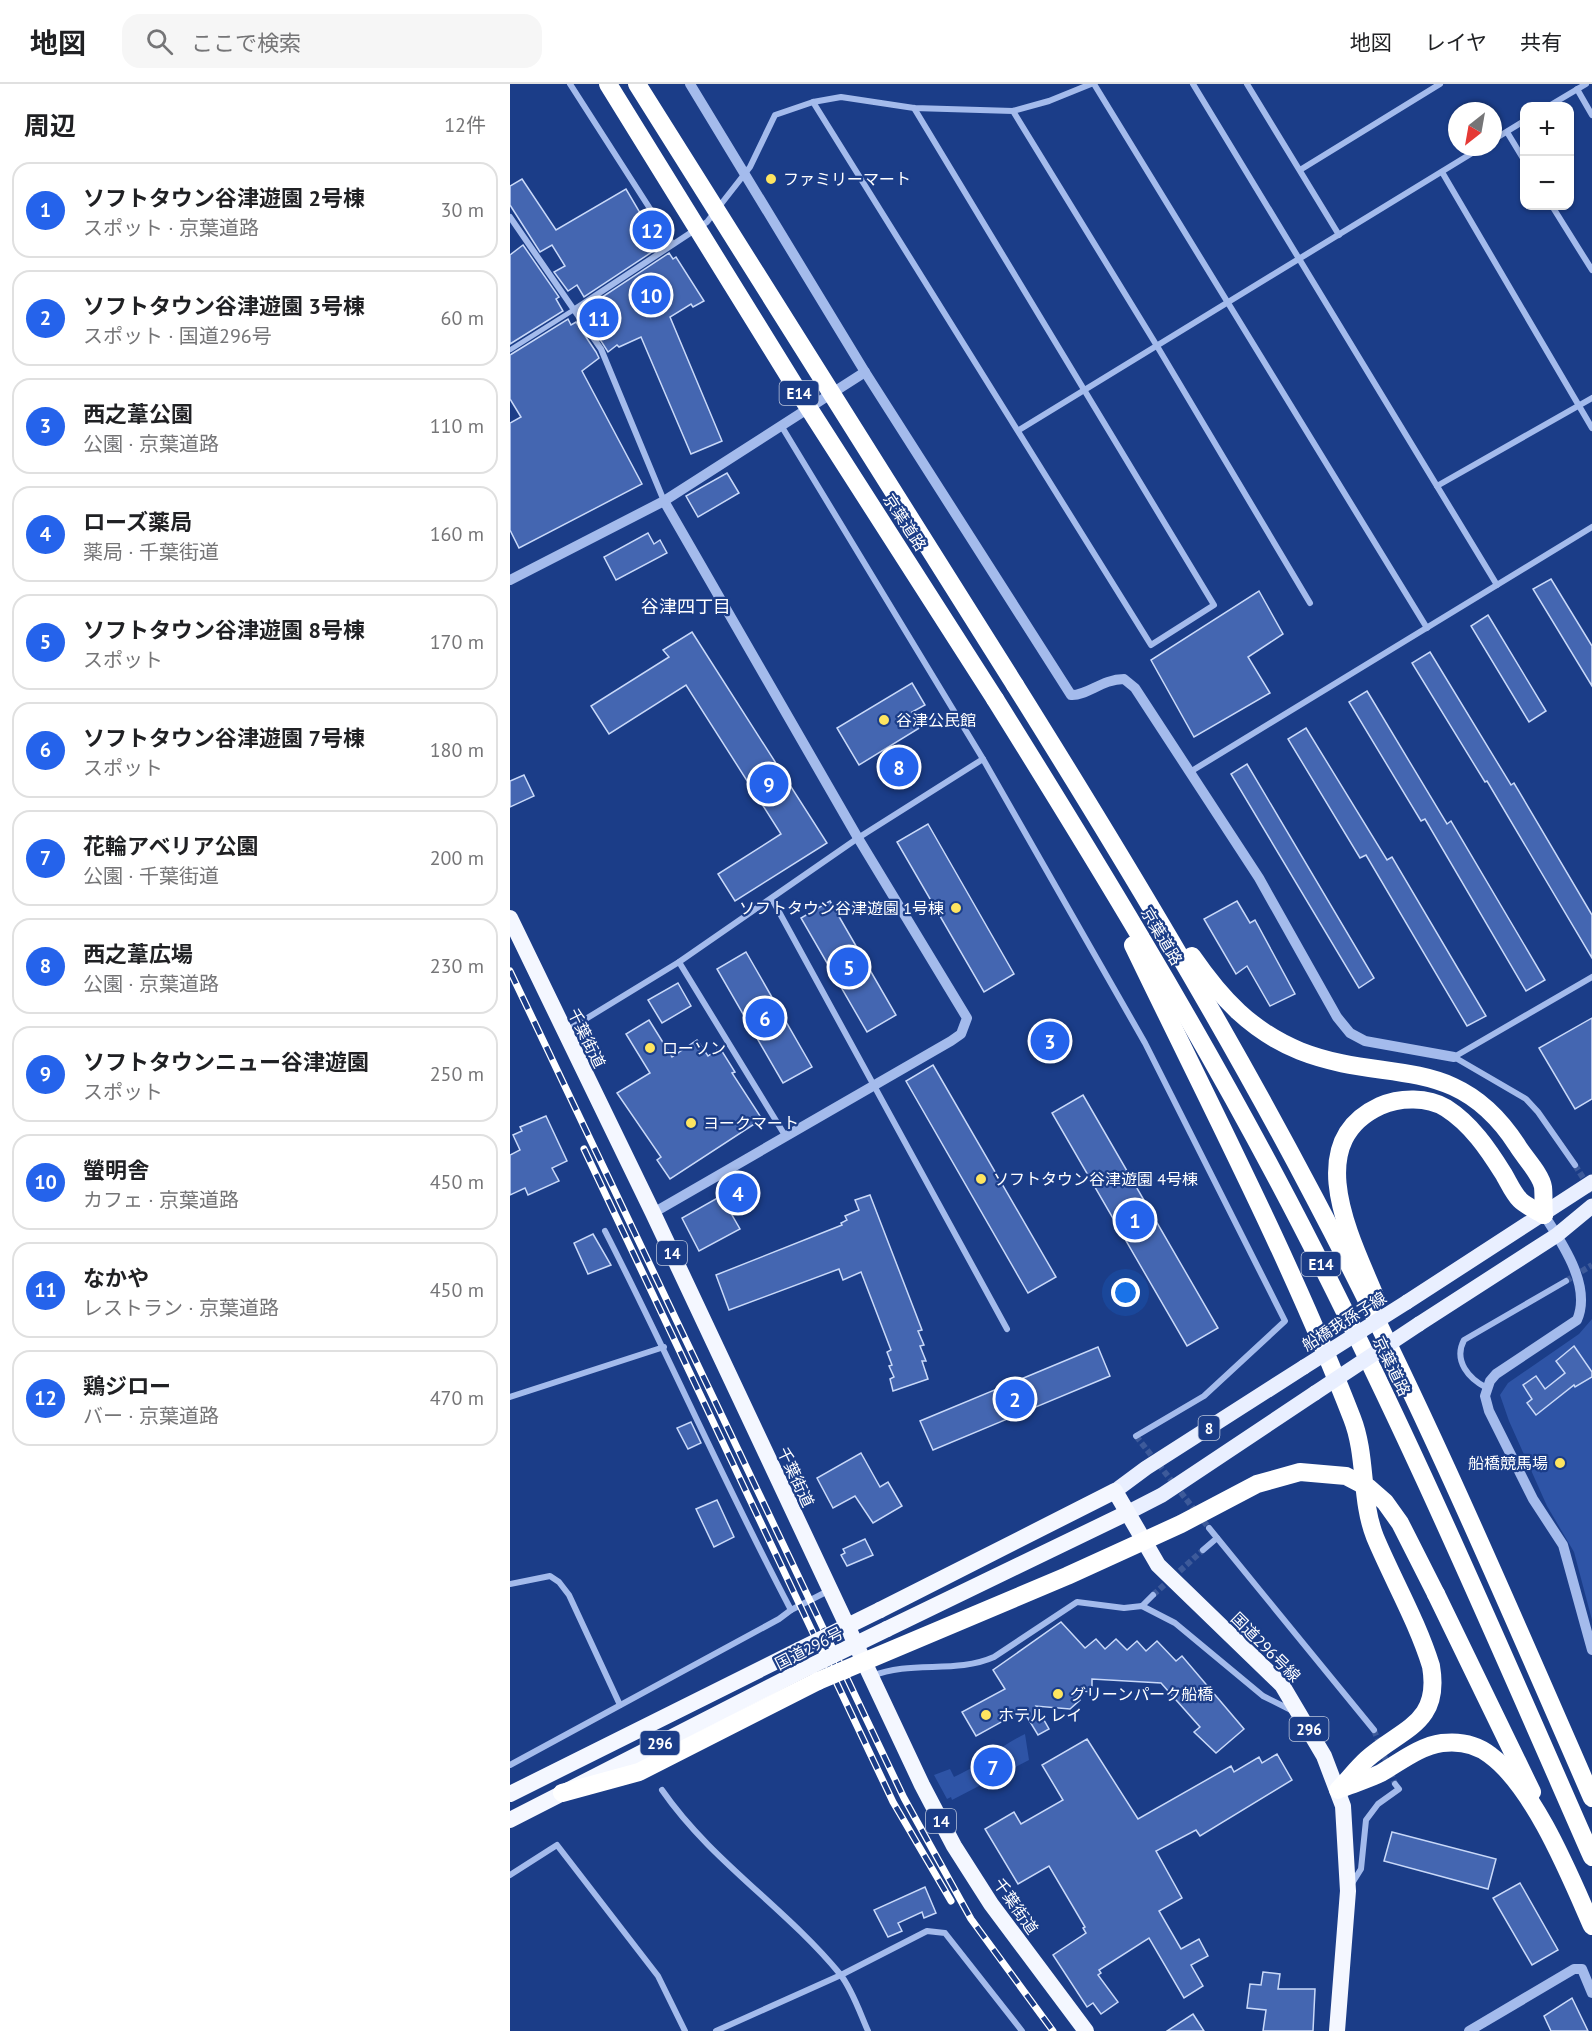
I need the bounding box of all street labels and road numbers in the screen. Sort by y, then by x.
road number: E14 [780,381,818,405]
street label: 京葉道路 [879,490,931,554]
street label: 京葉道路 [1137,903,1187,969]
street label: 千葉街道 [564,1005,610,1071]
road number: 14 [657,1241,687,1265]
road number: E14 [1302,1252,1340,1276]
street label: 船橋我孫子線 [1298,1287,1390,1355]
street label: 京葉道路 [1369,1333,1415,1399]
road number: 8 [1198,1416,1220,1440]
street label: 千葉街道 [773,1444,819,1510]
street label: 国道296号線 [1227,1608,1305,1686]
street label: 国道296号 [771,1622,847,1674]
road number: 296 [1290,1717,1328,1741]
road number: 296 [640,1731,680,1755]
road number: 14 [926,1809,956,1833]
street label: 千葉街道 [989,1874,1043,1938]

